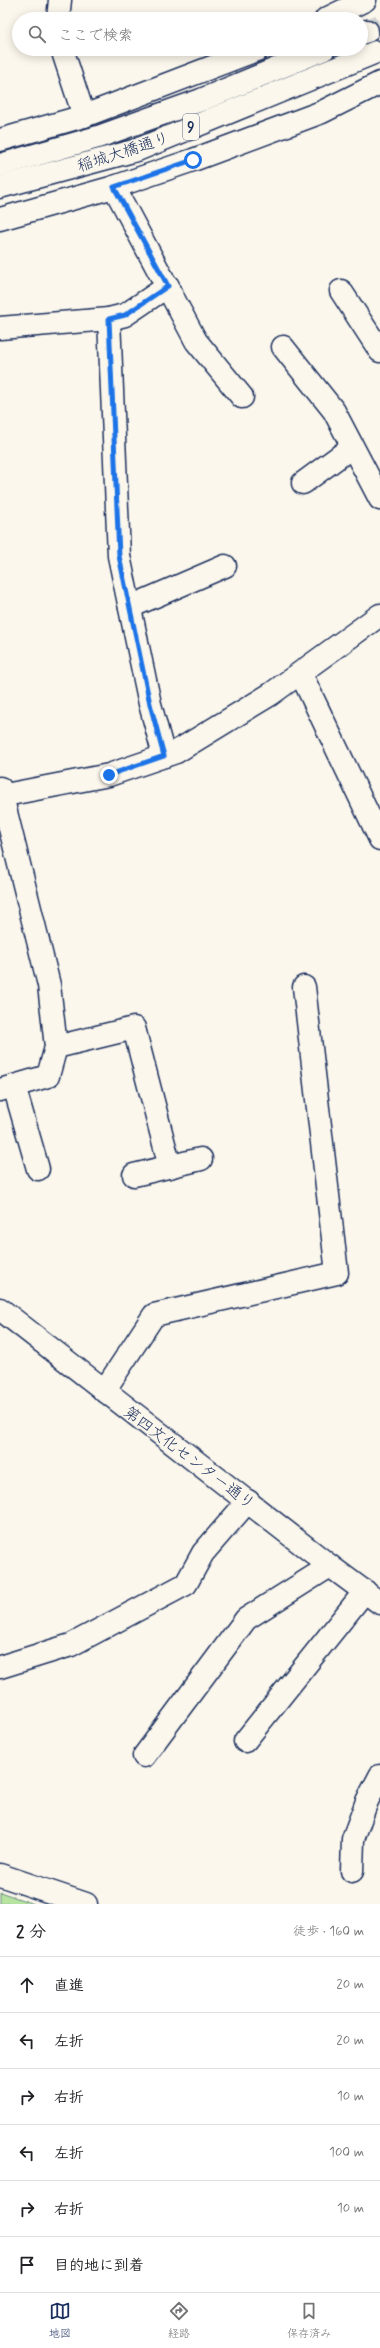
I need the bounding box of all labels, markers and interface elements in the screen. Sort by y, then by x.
search box [12,12,368,56]
icon: search [26,23,48,45]
text: ここで検索 [58,26,133,46]
road number: 9 [183,114,199,140]
street label: 稲城大橋通り [75,128,172,177]
route start [184,151,202,169]
route end [100,766,118,784]
street label: 第四文化センター通り [119,1402,259,1515]
text: 2 分 [16,1921,46,1943]
text: 徒歩 · 160 m [293,1923,364,1940]
icon: ahead [16,1974,38,1996]
text: 直進 [54,1976,84,1996]
text: 20 m [336,1976,364,1993]
icon: left [16,2030,38,2052]
text: 左折 [54,2032,84,2052]
text: 20 m [336,2032,364,2049]
icon: right [16,2086,38,2108]
text: 右折 [54,2088,84,2108]
text: 10 m [337,2088,364,2105]
icon: left [16,2142,38,2164]
text: 左折 [54,2144,84,2164]
text: 100 m [329,2144,364,2161]
icon: right [16,2198,38,2220]
text: 右折 [54,2200,84,2220]
text: 10 m [337,2200,364,2217]
icon: arrive [16,2254,38,2276]
text: 目的地に到着 [54,2256,144,2276]
tab: 地図 [49,2300,71,2341]
tab: 経路 [168,2300,190,2341]
tab: 保存済み [287,2300,331,2341]

